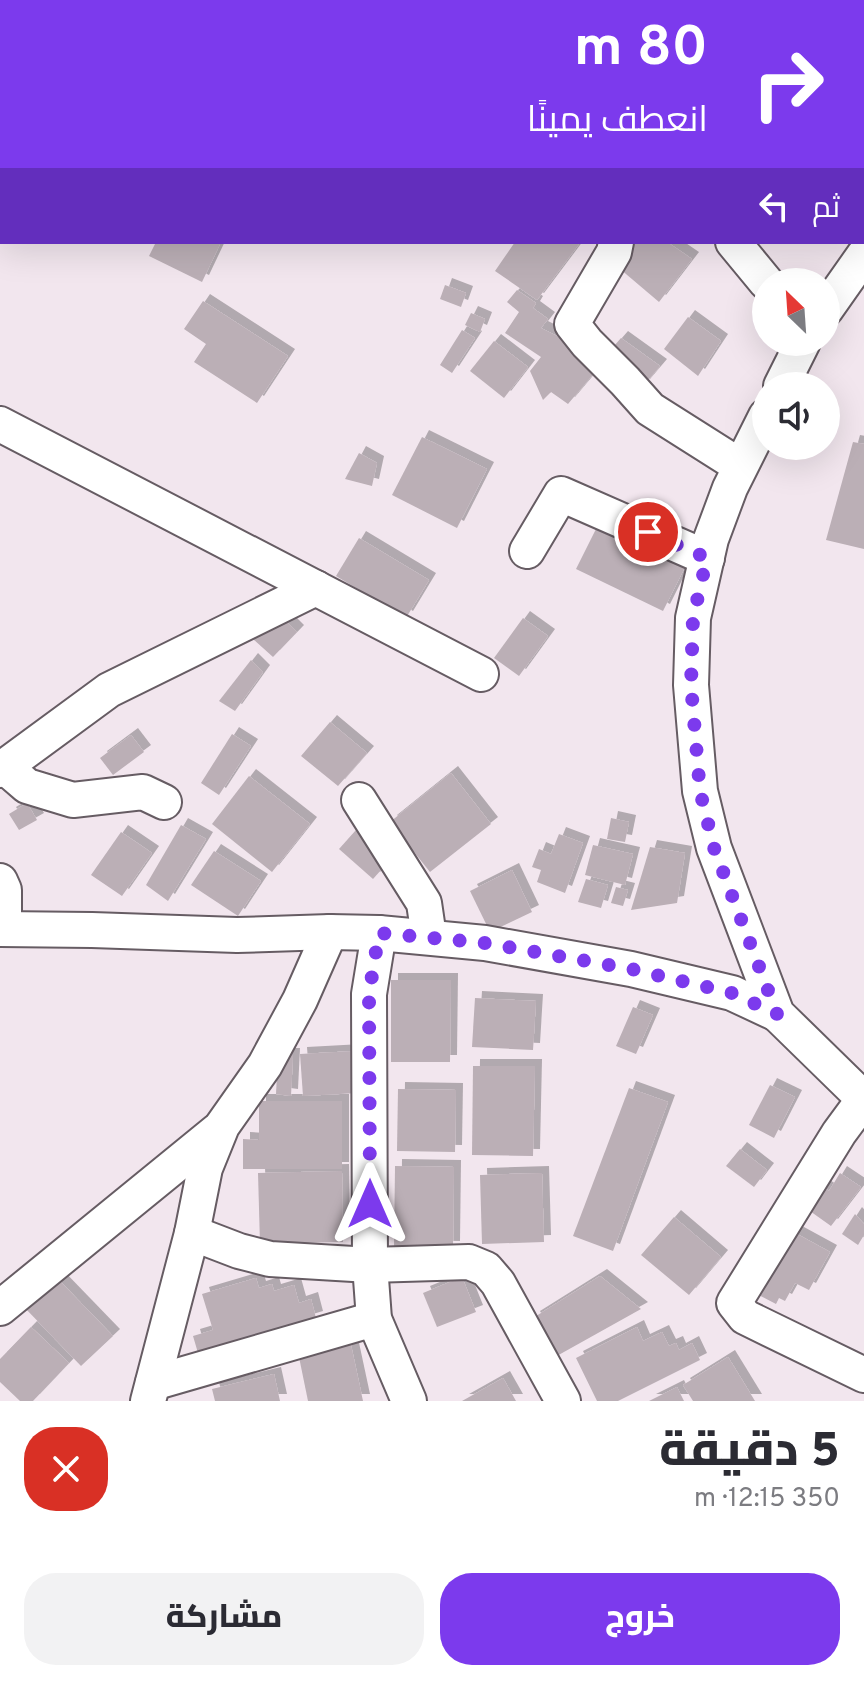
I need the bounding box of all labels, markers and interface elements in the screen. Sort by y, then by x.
text: 80 m [574,15,708,85]
icon: right [736,32,840,136]
text: انعطف يمينًا [527,99,708,145]
icon: left [752,184,796,228]
text: ثم [812,191,840,228]
north arrow [752,268,840,356]
map controls [752,268,840,460]
button: sound [752,372,840,460]
pin [614,498,682,566]
icon: arrive [626,510,670,554]
position arrow [328,1162,412,1246]
text: 5 دقيقة [659,1423,840,1483]
button: close [24,1427,108,1511]
text: 350 m · 12:15 [694,1483,840,1516]
button: مشاركة [24,1573,424,1665]
button: خروج [440,1573,840,1665]

